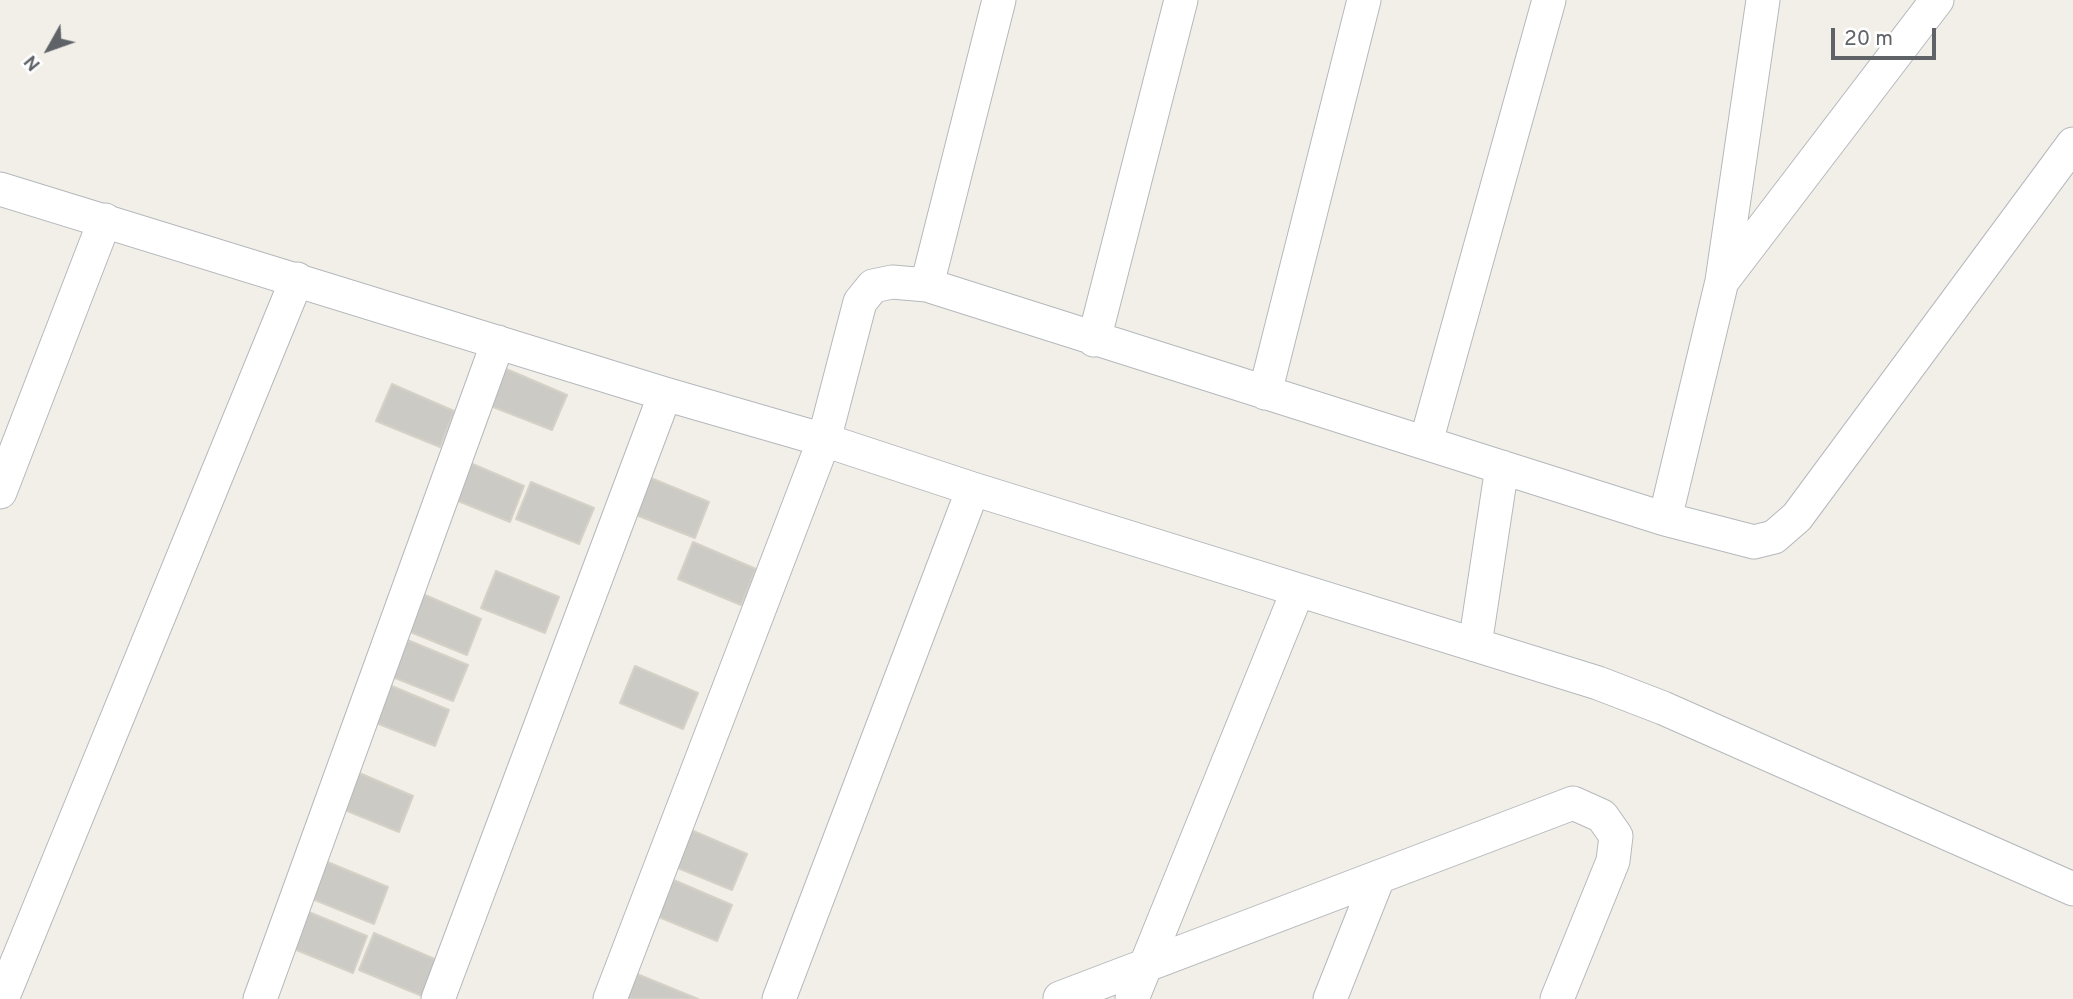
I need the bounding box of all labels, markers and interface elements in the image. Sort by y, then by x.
north arrow [14,14,84,84]
scale bar [1835,14,1940,58]
text: 20 m [1844,26,1893,53]
text: N [19,50,46,75]

